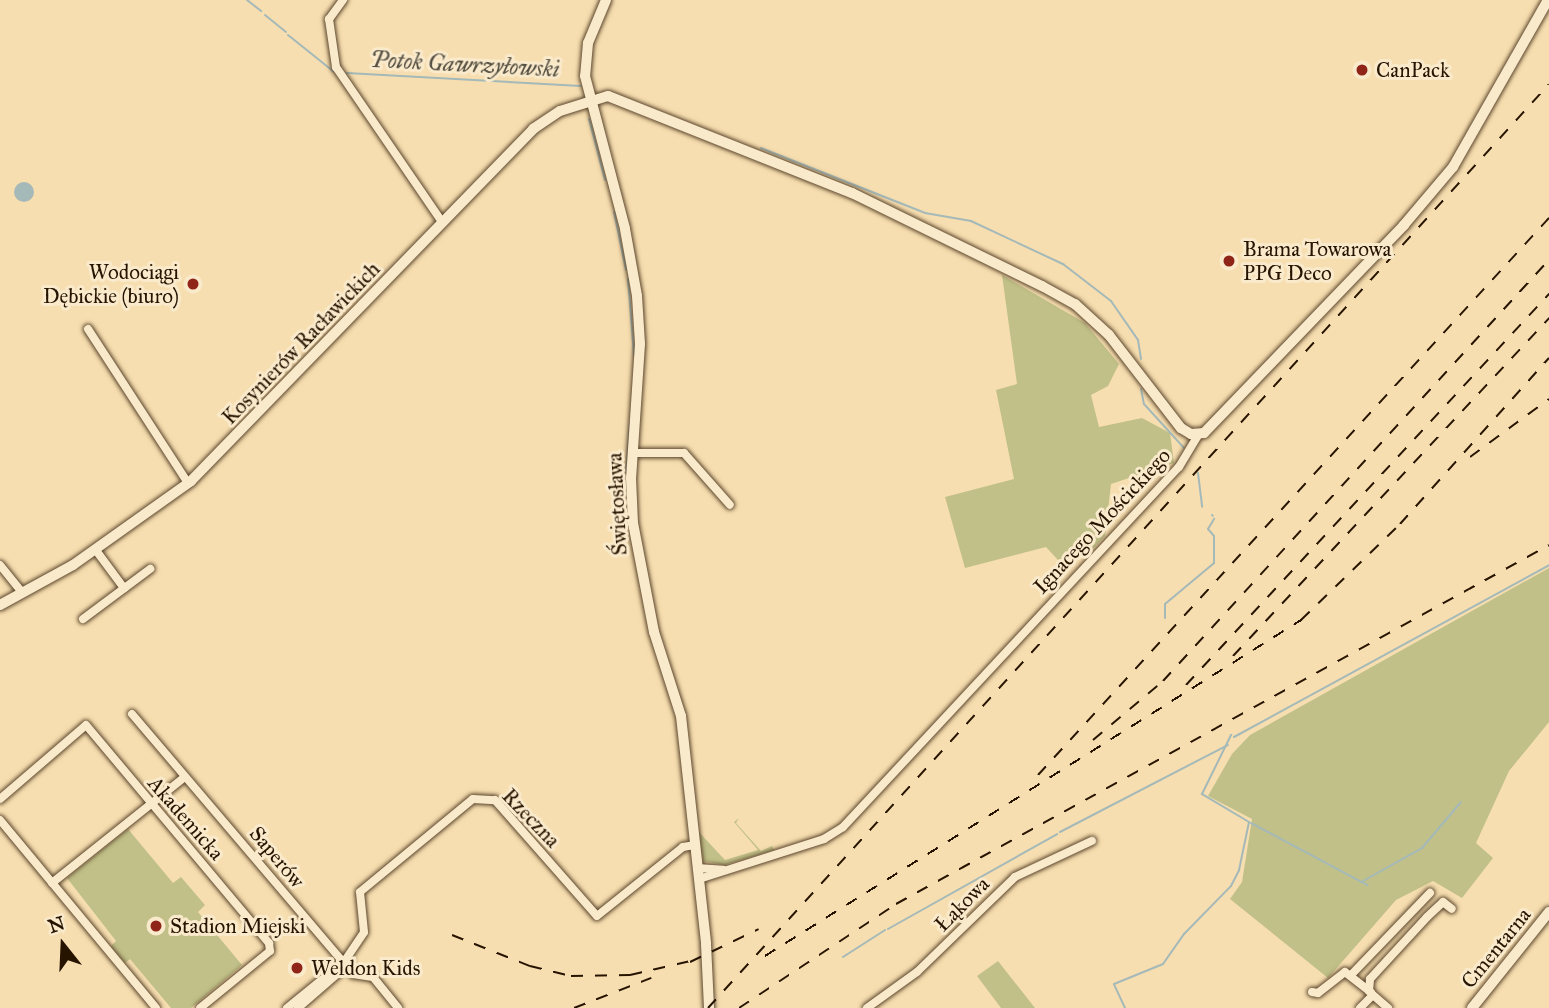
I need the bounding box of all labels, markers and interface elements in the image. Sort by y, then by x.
water label: Potok Gawrzyłowski [370,45,560,83]
place label: CanPack [1376,57,1450,83]
marker: CanPack [1354,62,1370,78]
place label: Brama Towarowa PPG Deco [1243,236,1391,286]
marker: Brama Towarowa PPG Deco [1221,253,1237,269]
street label: Kosynierów Racławickich [217,256,385,430]
place label: Wodociągi Dębickie (biuro) [43,259,179,309]
marker: Wodociągi Dębickie (biuro) [185,276,201,292]
street label: Ignacego Mościckiego [1028,443,1176,599]
street label: Świętosława [602,452,632,556]
street label: Akademicka [143,771,229,865]
street label: Rzeczna [497,783,565,853]
street label: Saperów [244,821,310,893]
street label: Łąkowa [929,871,995,937]
street label: Cmentarna [1456,903,1536,993]
north arrow [28,910,98,980]
text: N [45,911,68,938]
place label: Stadion Miejski [170,913,306,939]
marker: Stadion Miejski [148,918,164,934]
place label: Weldon Kids [311,955,420,981]
marker: Weldon Kids [289,960,305,976]

